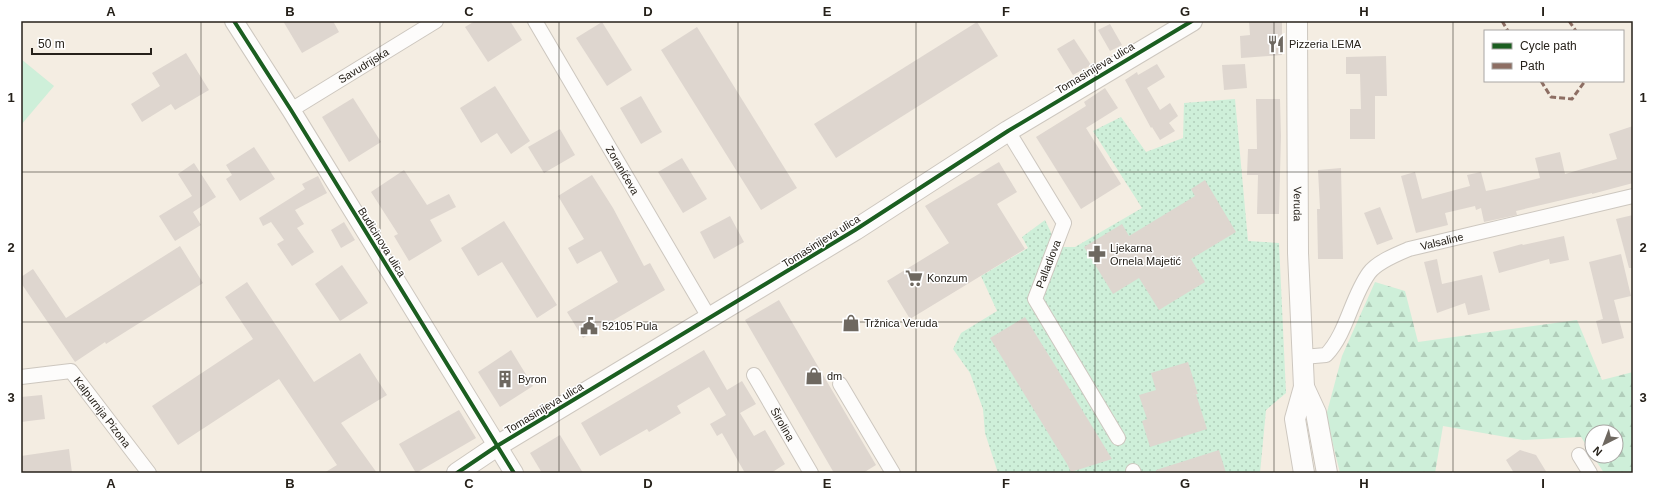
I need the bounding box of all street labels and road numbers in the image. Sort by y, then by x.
street label: Tomasinijeva ulica [1054,39,1137,96]
street label: Savudrijska [336,45,392,86]
street label: Zoranićeva [604,144,642,197]
street label: Veruda [1292,187,1304,222]
street label: Budicinova ulica [356,205,409,280]
street label: Tomasinijeva ulica [780,212,863,270]
street label: Valsaline [1419,230,1465,252]
street label: Palladiova [1033,237,1063,290]
street label: Kalpurnija Pizona [72,374,134,450]
street label: Tomasinijeva ulica [503,379,586,436]
street label: Širolina [768,405,798,444]

